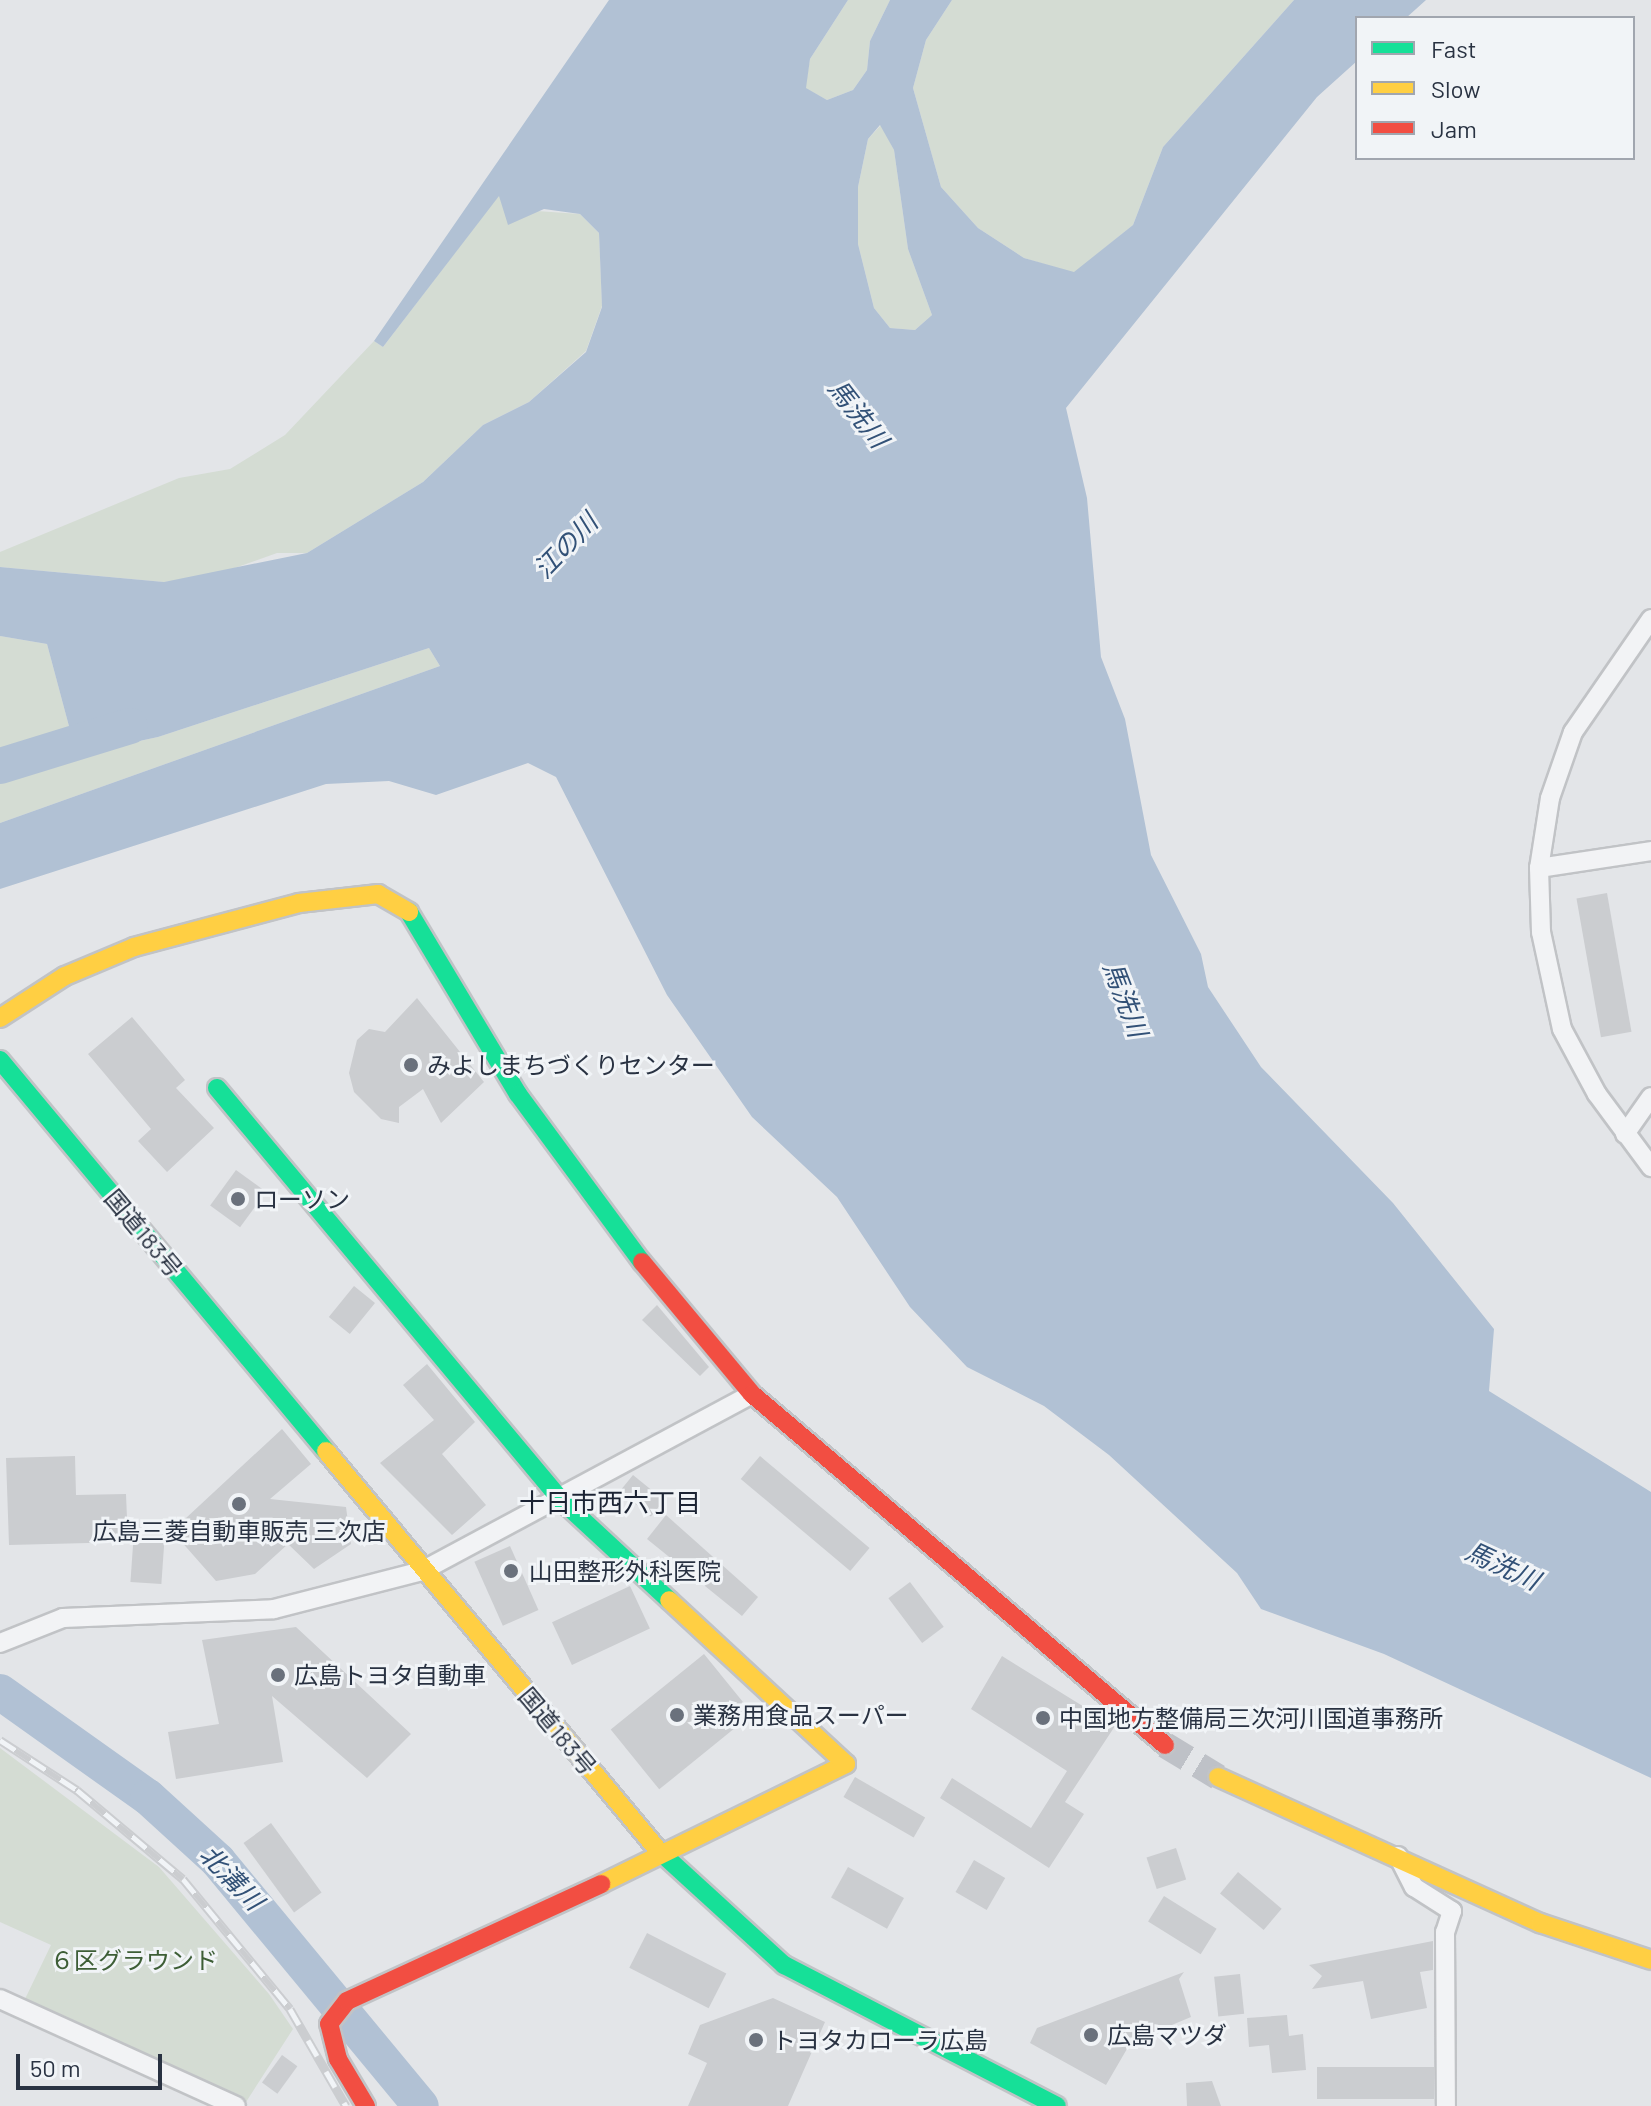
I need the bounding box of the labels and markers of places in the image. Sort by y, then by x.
place label: みよしまちづくりセンター [427,1051,715,1079]
marker: みよしまちづくりセンター [402,1056,420,1074]
place label: ローソン [254,1185,350,1213]
marker: ローソン [229,1190,247,1208]
marker: 広島三菱自動車販売 三次店 [230,1495,248,1513]
place label: 広島三菱自動車販売 三次店 [93,1517,385,1545]
place label: 山田整形外科医院 [529,1557,721,1585]
marker: 山田整形外科医院 [500,1560,522,1582]
place label: 広島トヨタ自動車 [294,1661,486,1689]
marker: 広島トヨタ自動車 [269,1666,287,1684]
place label: 業務用食品スーパー [693,1701,909,1729]
place label: 中国地方整備局三次河川国道事務所 [1059,1704,1443,1732]
marker: 業務用食品スーパー [668,1706,686,1724]
marker: 中国地方整備局三次河川国道事務所 [1034,1709,1052,1727]
place label: 広島マツダ [1107,2021,1227,2049]
place label: トヨタカローラ広島 [772,2026,988,2054]
marker: 広島マツダ [1082,2026,1100,2044]
marker: トヨタカローラ広島 [747,2031,765,2049]

